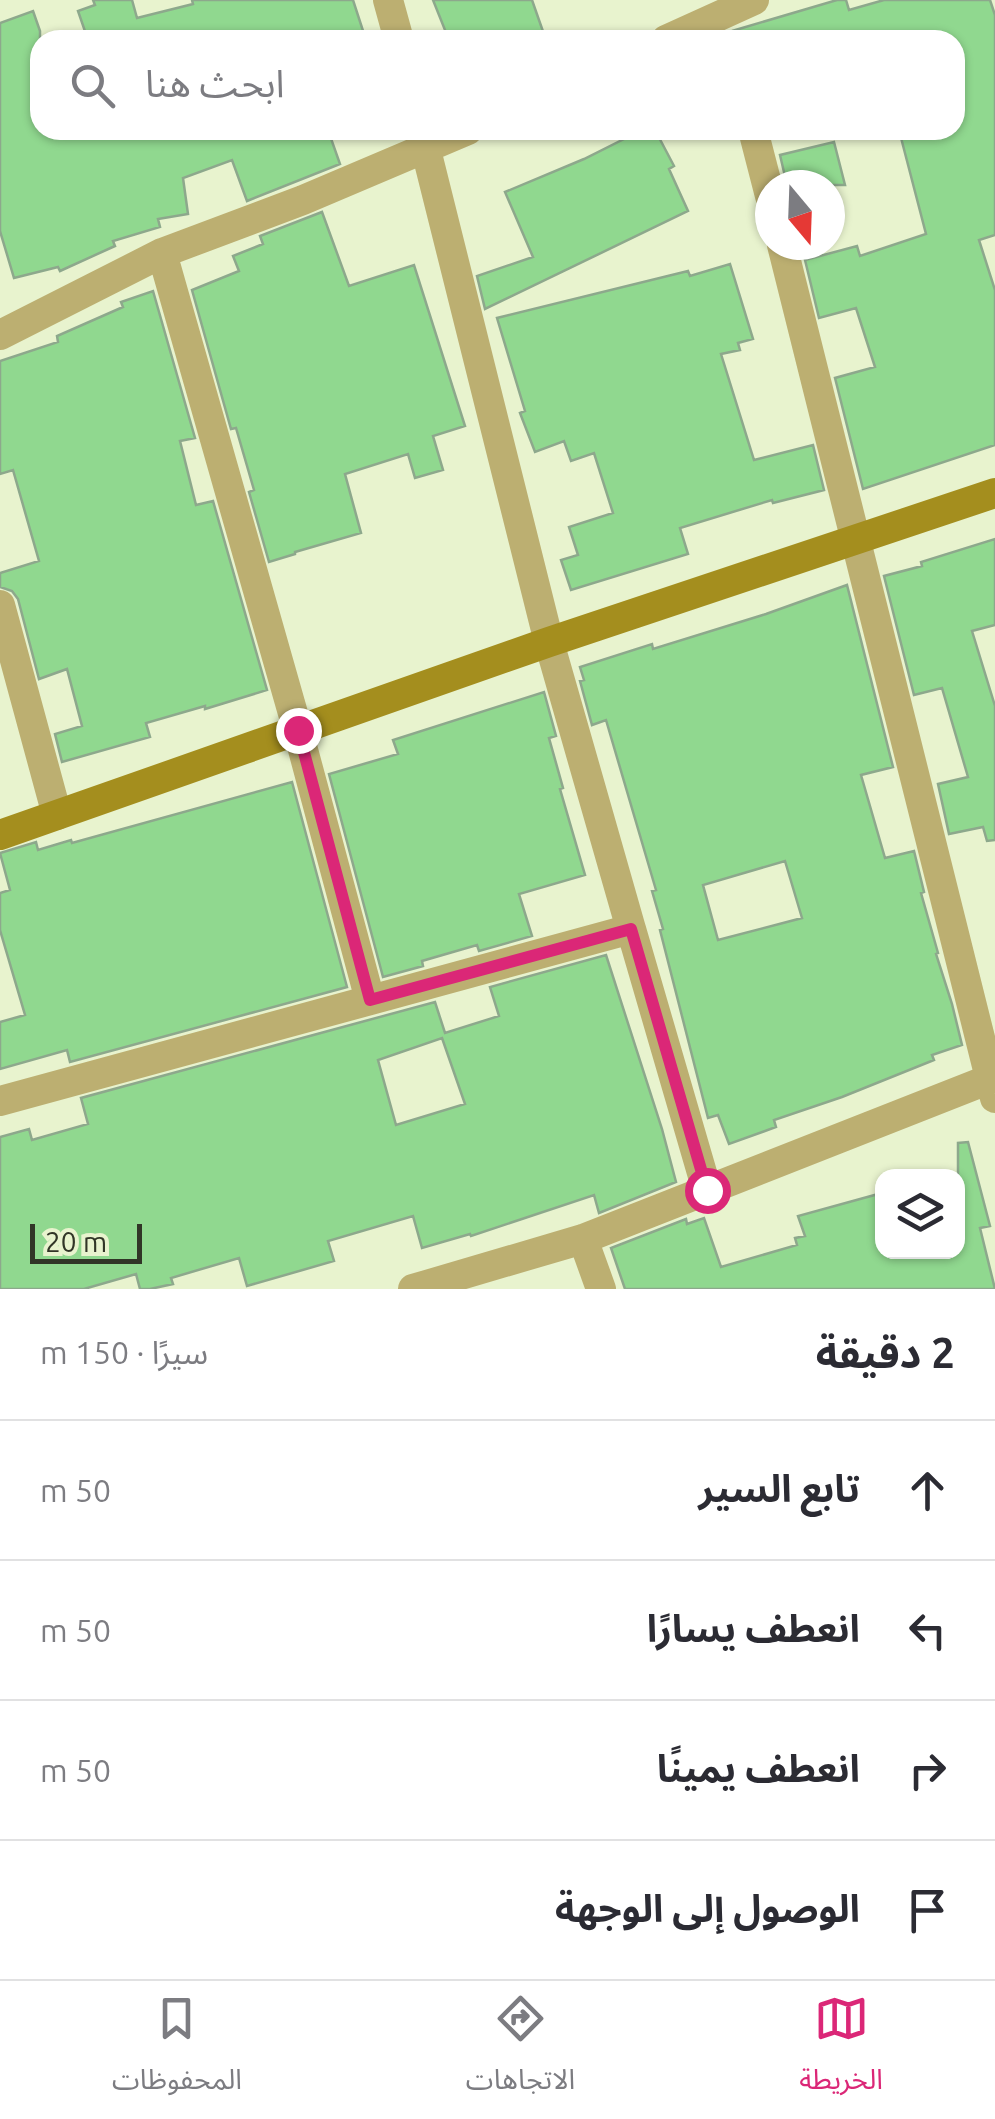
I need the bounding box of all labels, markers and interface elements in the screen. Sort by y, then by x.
search box [30,30,965,140]
icon: search [65,58,120,113]
text: ابحث هنا [145,62,285,104]
north arrow [755,170,845,260]
route end [276,708,322,754]
route start [685,1168,731,1214]
map controls [875,1169,965,1259]
button: layers [875,1169,965,1259]
scale bar [30,1219,142,1264]
text: 20 m [45,1226,107,1257]
text: 2 دقيقة [816,1329,955,1376]
text: سيرًا · 150 m [40,1334,208,1370]
icon: ahead [900,1463,955,1518]
text: تابع السير [699,1467,860,1509]
text: 50 m [40,1472,111,1508]
icon: left [900,1603,955,1658]
text: انعطف يسارًا [647,1607,860,1649]
text: 50 m [40,1612,111,1648]
icon: right [900,1743,955,1798]
text: انعطف يمينًا [657,1747,860,1789]
text: 50 m [40,1752,111,1788]
icon: arrive [900,1883,955,1938]
text: الوصول إلى الوجهة [555,1887,860,1929]
tab: المحفوظات [112,1991,242,2110]
tab: الاتجاهات [466,1991,575,2110]
tab: الخريطة [799,1991,883,2110]

